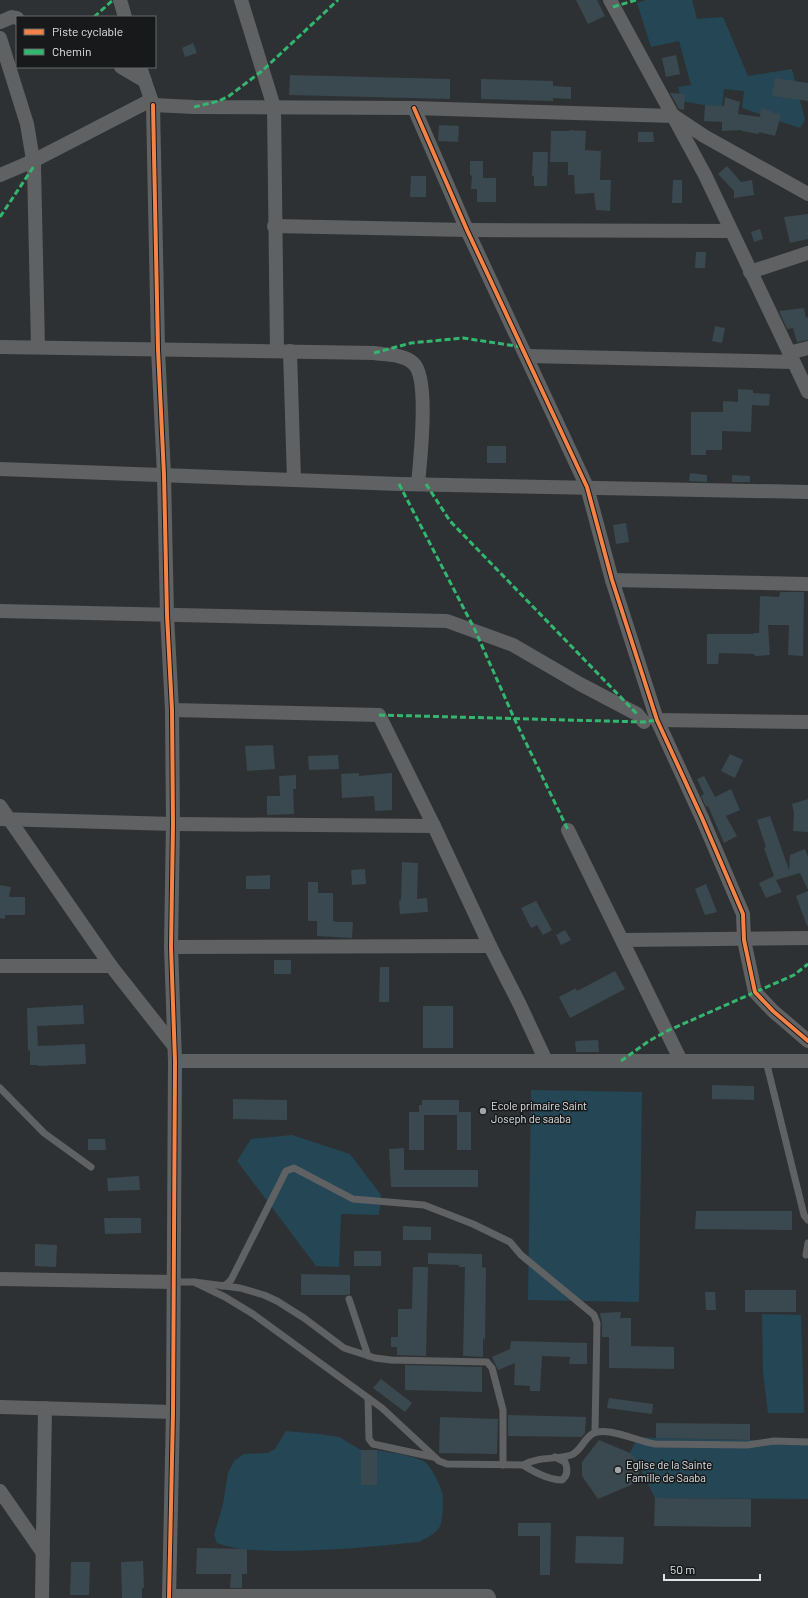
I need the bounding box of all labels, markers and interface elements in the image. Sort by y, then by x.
legend [16,16,156,68]
text: Piste cyclable [52,24,123,38]
text: Chemin [52,44,92,58]
place label: Ecole primaire Saint Joseph de saaba [491,1099,587,1125]
marker: Ecole primaire Saint Joseph de saaba [478,1106,488,1116]
place label: Eglise de la Sainte Famille de Saaba [626,1458,712,1484]
marker: Eglise de la Sainte Famille de Saaba [613,1465,623,1475]
scale bar [664,1556,760,1582]
text: 50 m [670,1562,695,1576]

